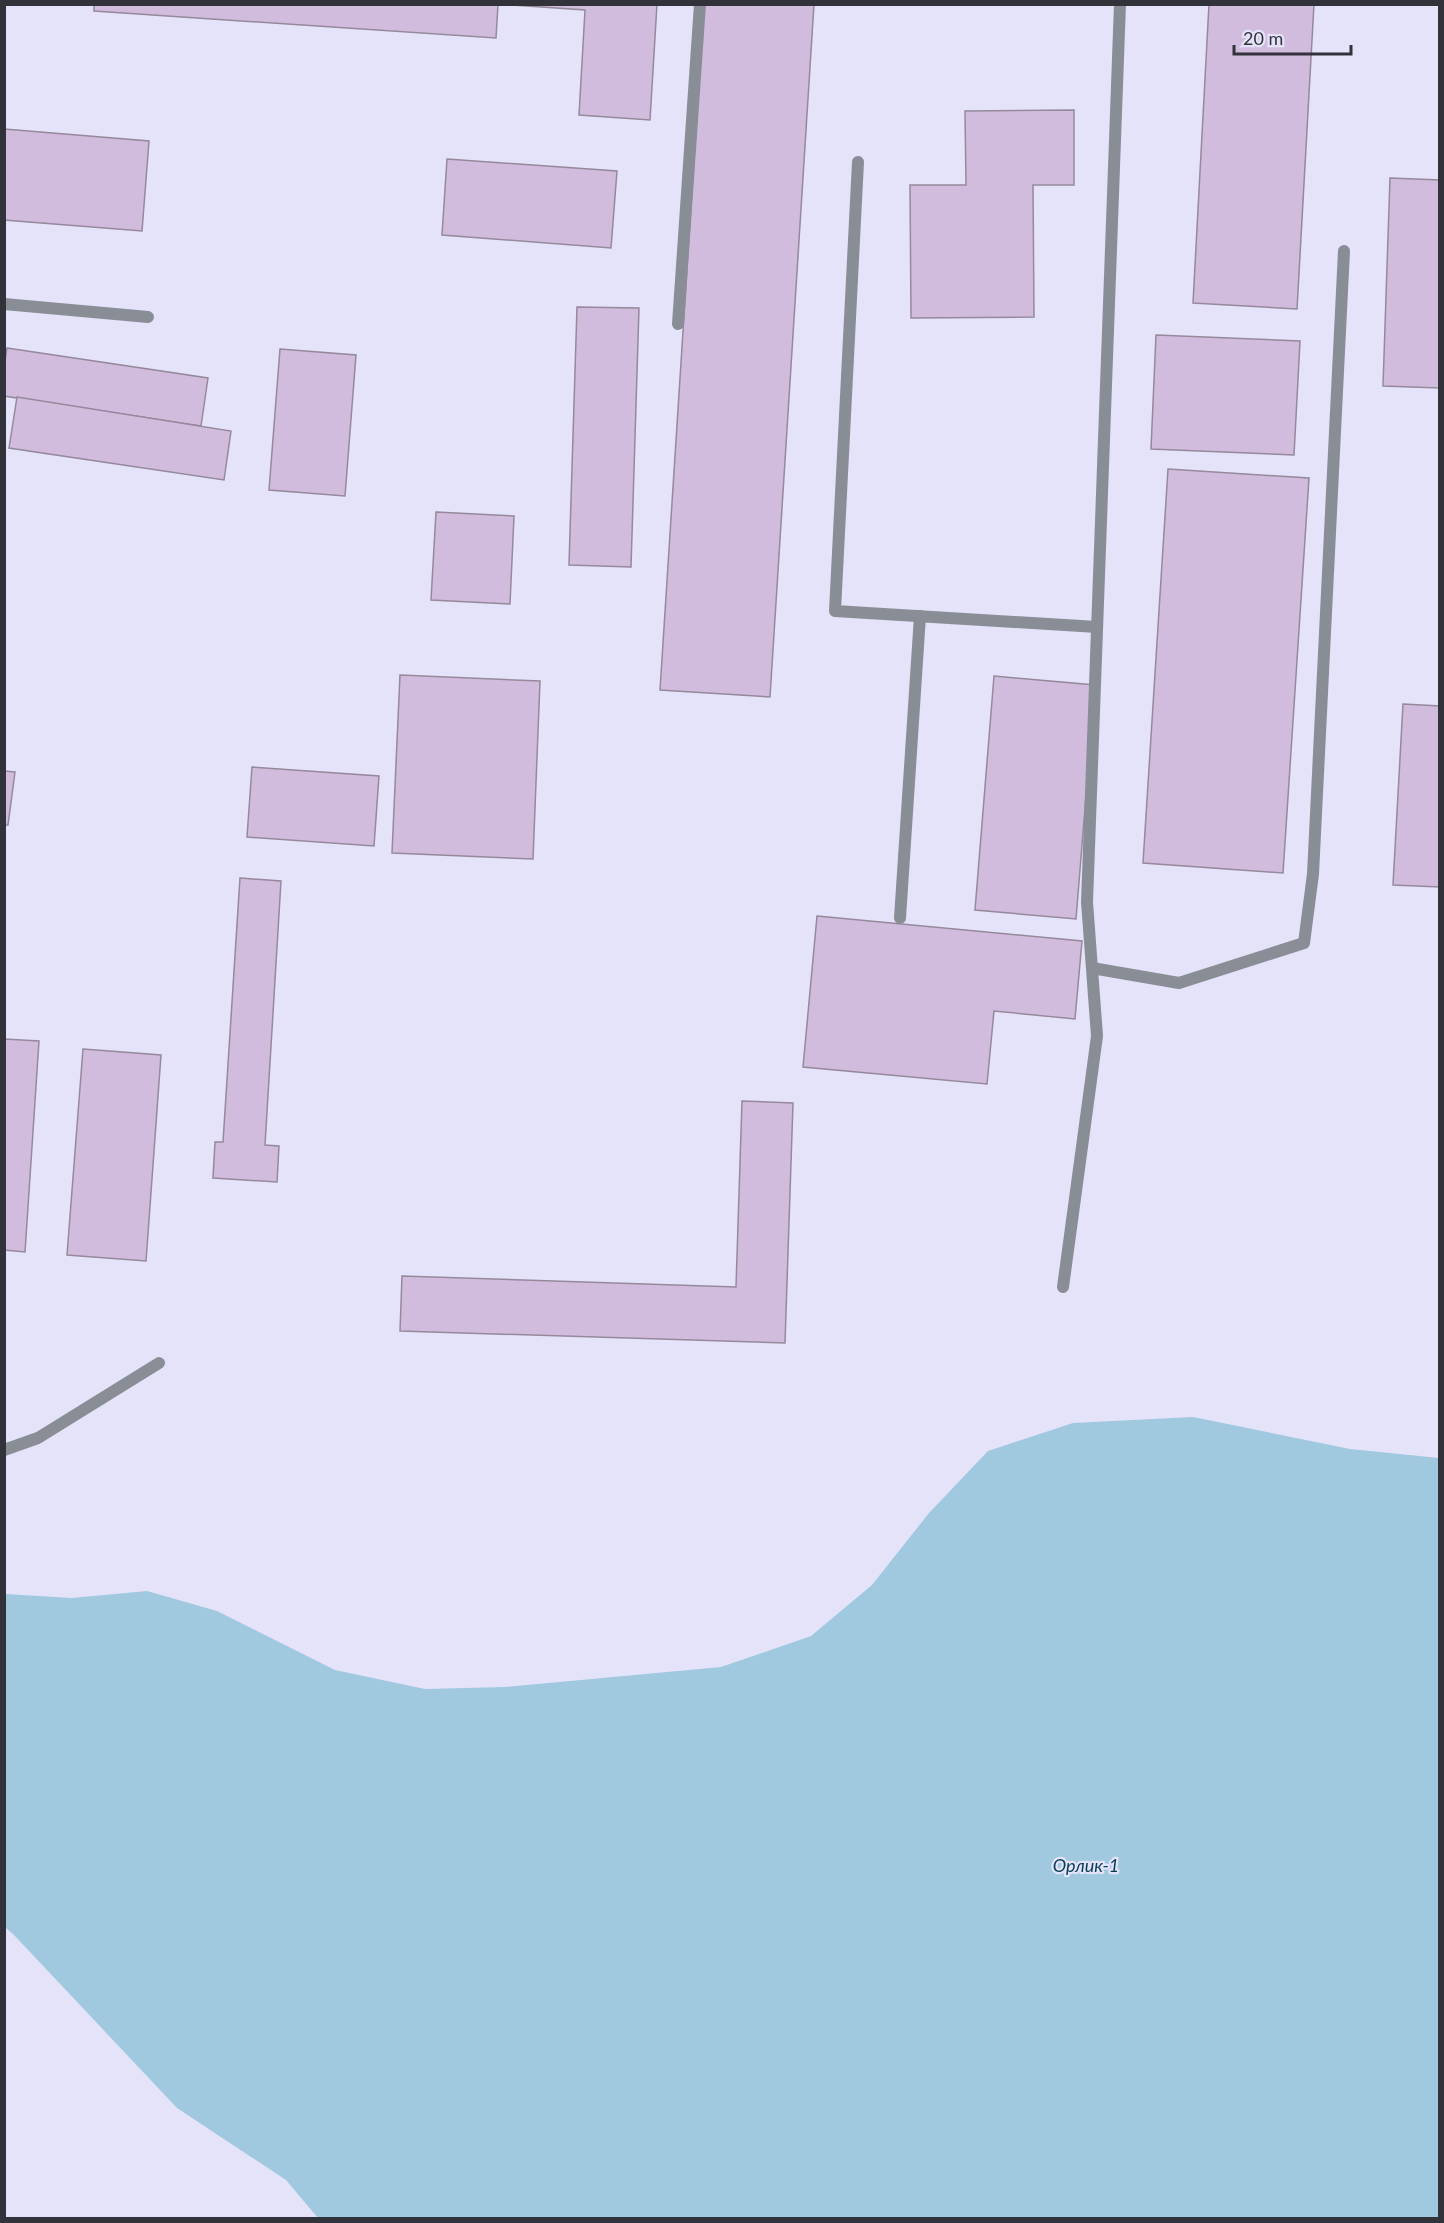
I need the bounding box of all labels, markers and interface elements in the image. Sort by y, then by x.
scale bar [1234,18,1351,56]
text: 20 m [1243,27,1283,49]
water label: Орлик-1 [1053,1854,1119,1876]

